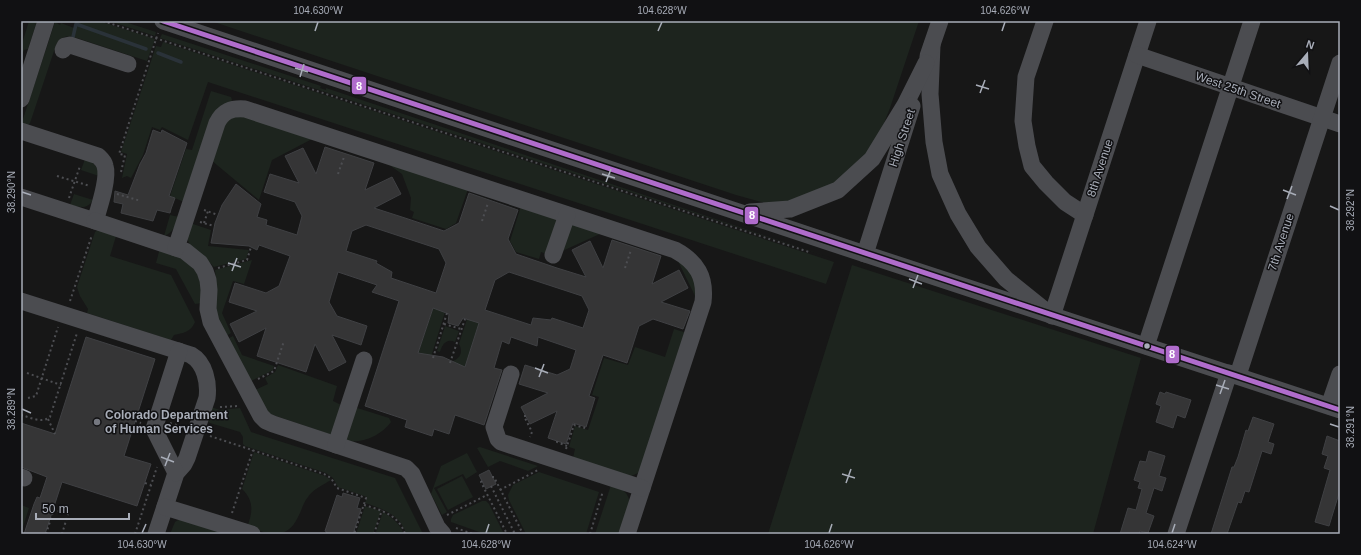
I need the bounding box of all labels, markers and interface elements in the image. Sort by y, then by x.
text: 104.630°W [293,5,343,16]
text: 104.628°W [637,5,687,16]
text: 104.626°W [980,5,1030,16]
north arrow [1287,34,1327,74]
text: N [1305,38,1316,52]
street label: West 25th Street [1194,69,1283,111]
line badge: 8 [351,76,367,95]
text: 8 [356,80,362,92]
street label: High Street [886,107,918,169]
street label: 8th Avenue [1084,137,1116,199]
text: 38.290°N [6,171,17,213]
text: 38.292°N [1345,189,1356,231]
line badge: 8 [744,206,759,225]
text: 8 [749,209,755,221]
street label: 7th Avenue [1265,211,1297,273]
unlabelled marker [1142,341,1152,351]
line badge: 8 [1165,345,1180,364]
text: 8 [1169,348,1175,360]
text: 38.289°N [6,388,17,430]
text: 38.291°N [1345,406,1356,448]
place label: Colorado Department of Human Services [105,408,228,436]
marker: Colorado Department of Human Services [92,417,102,427]
scale bar [36,495,129,521]
text: 50 m [42,502,69,516]
text: 104.630°W [117,539,167,550]
text: 104.628°W [461,539,511,550]
text: 104.626°W [804,539,854,550]
text: 104.624°W [1147,539,1197,550]

